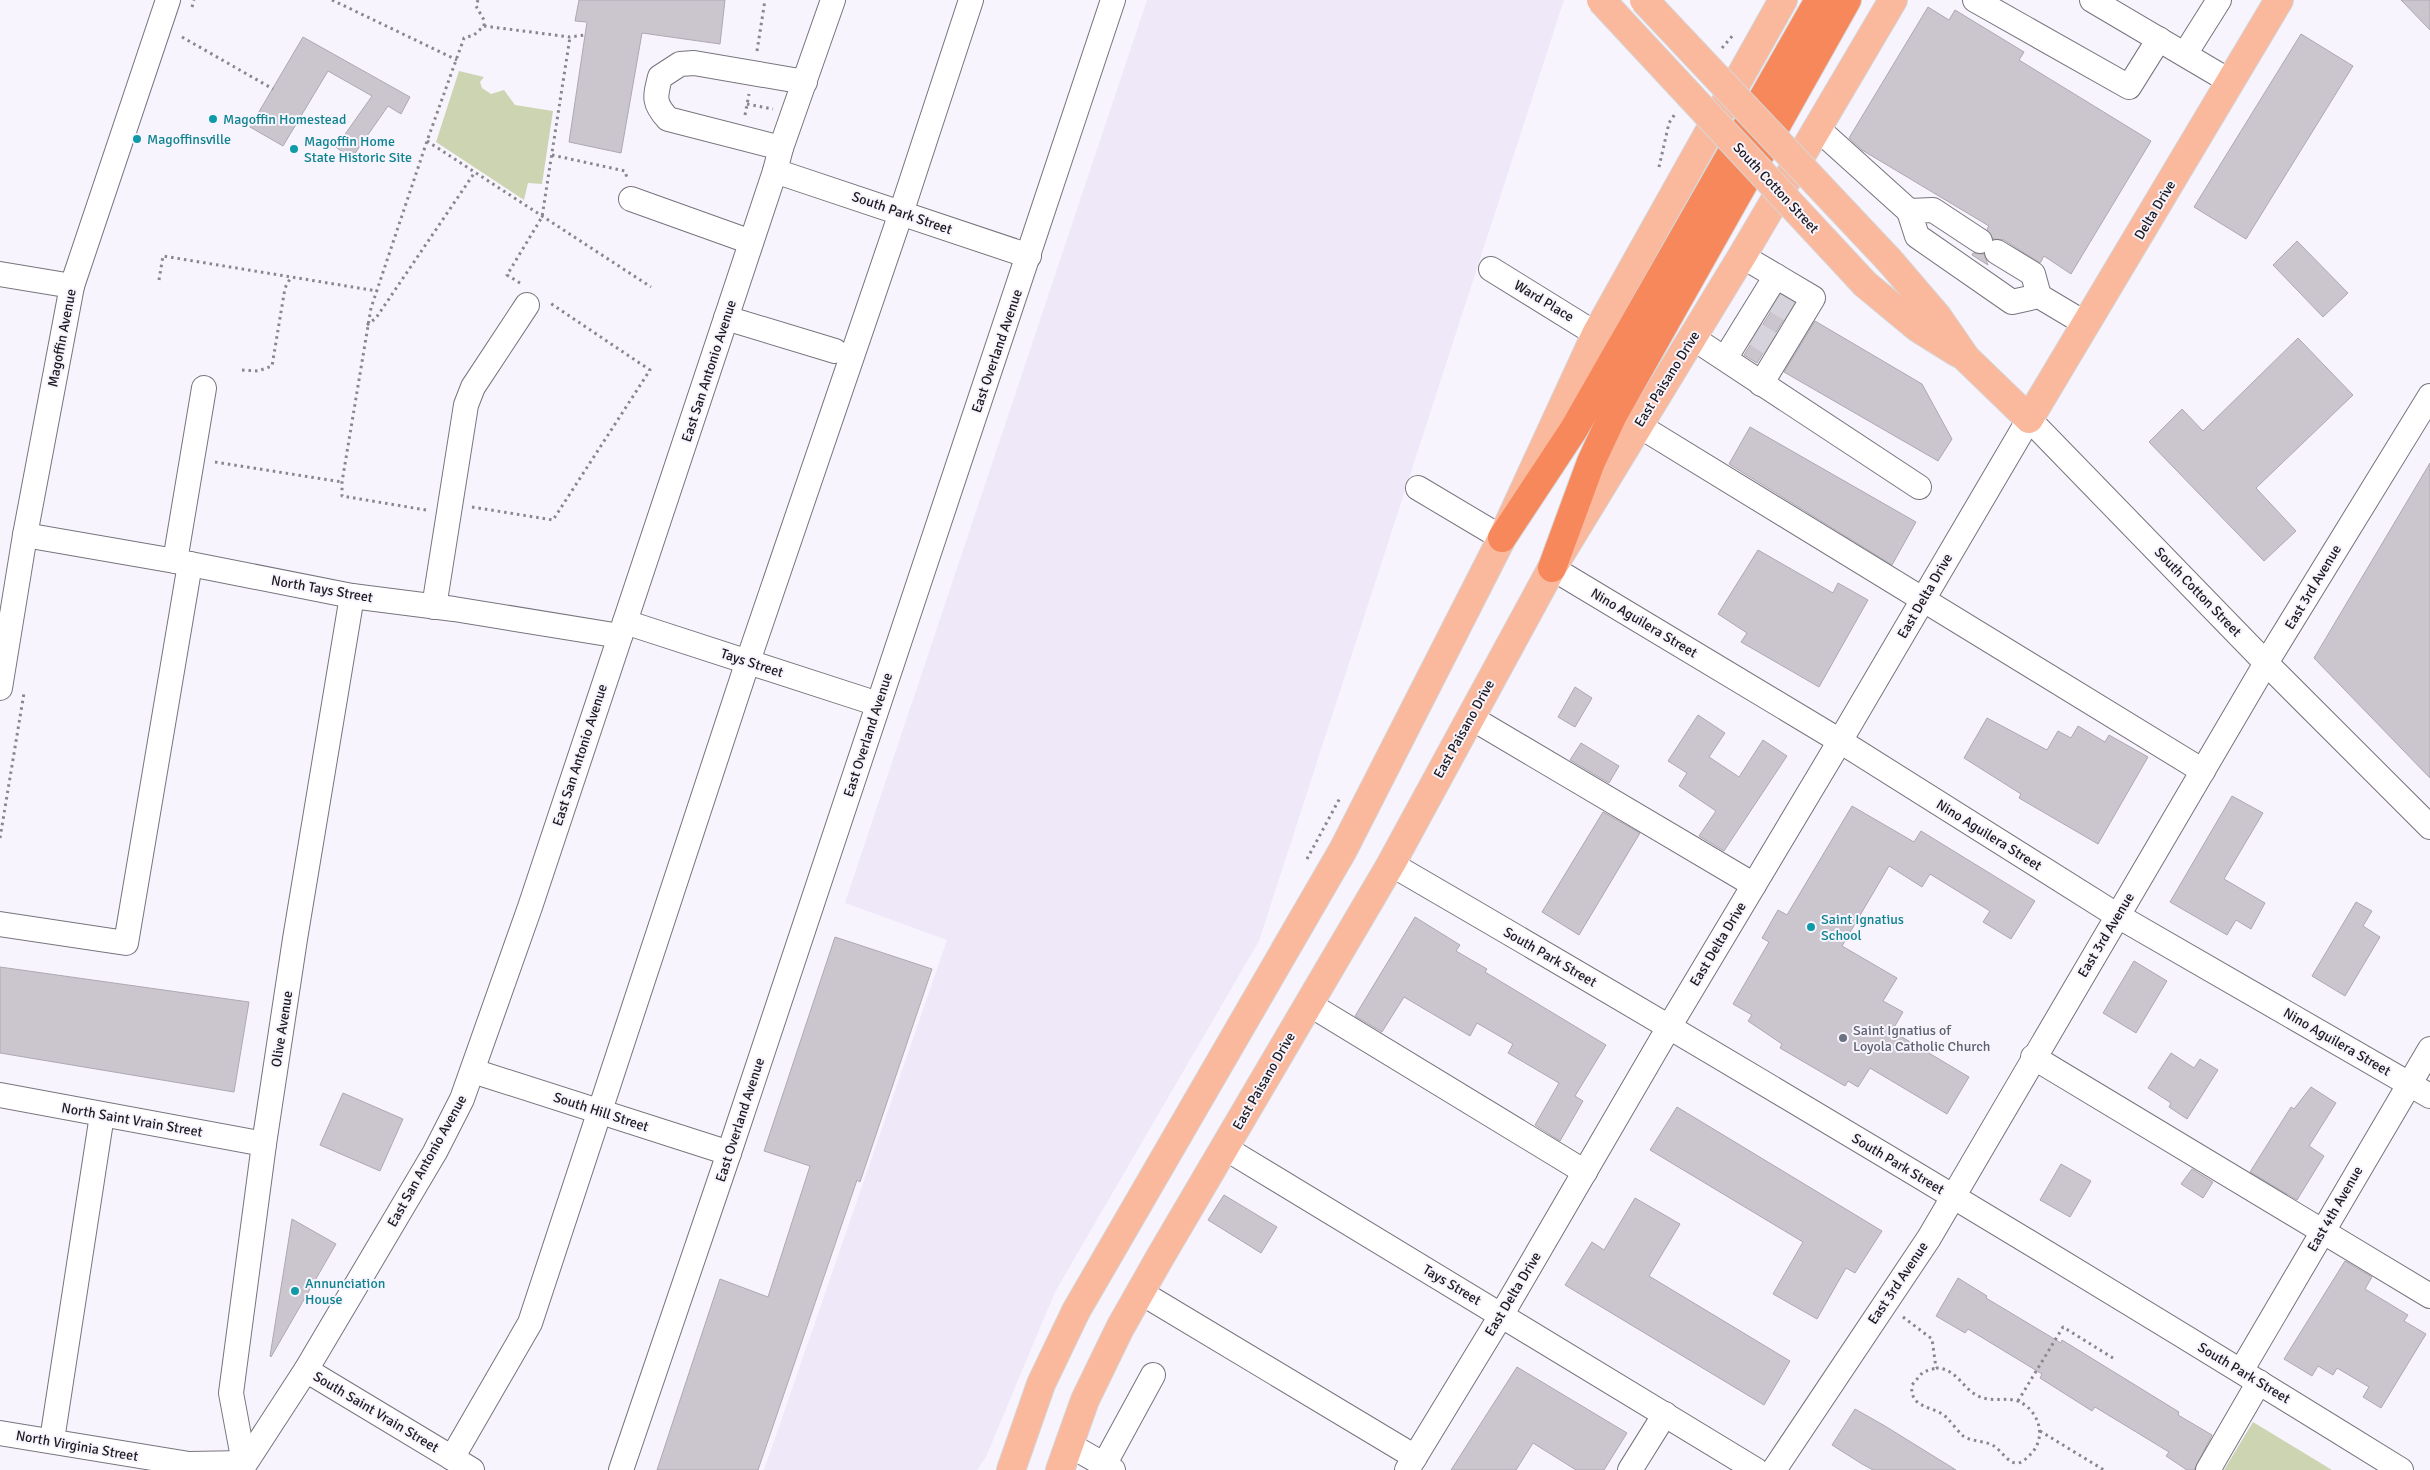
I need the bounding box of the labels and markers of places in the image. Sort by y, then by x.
place label: Magoffin Homestead [223,111,346,128]
marker: Magoffin Homestead [207,113,219,125]
place label: Magoffinsville [147,131,231,148]
marker: Magoffinsville [131,133,143,145]
place label: Magoffin Home State Historic Site [304,133,412,166]
marker: Magoffin Home State Historic Site [288,143,300,155]
place label: Saint Ignatius School [1821,911,1904,944]
marker: Saint Ignatius School [1805,921,1817,933]
place label: Saint Ignatius of Loyola Catholic Church [1853,1022,1990,1055]
marker: Saint Ignatius of Loyola Catholic Church [1837,1032,1849,1044]
place label: Annunciation House [305,1275,385,1308]
marker: Annunciation House [289,1285,301,1297]

